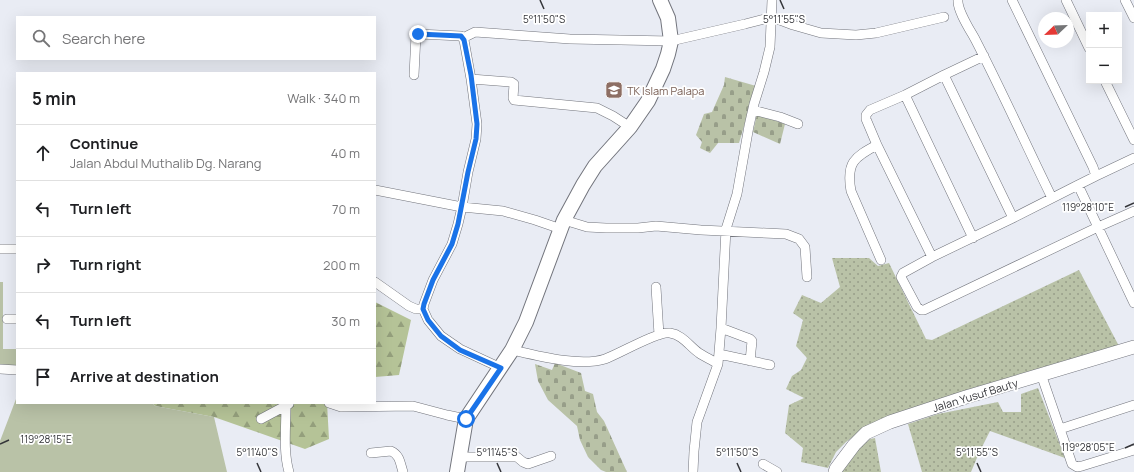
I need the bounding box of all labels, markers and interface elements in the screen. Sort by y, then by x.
text: 5°11'50"S [523,12,565,26]
text: 5°11'55"S [763,12,805,26]
north arrow [1038,12,1074,48]
map controls [1086,12,1122,84]
button: + [1086,12,1122,48]
search box [16,16,376,60]
route end [409,25,427,43]
icon: search [30,27,52,49]
text: Search here [62,28,145,49]
button: − [1086,48,1122,84]
school or university icon: TK Islam Palapa [604,80,624,100]
place label: TK Islam Palapa [627,83,704,98]
text: 5 min [32,87,76,110]
text: Walk · 340 m [287,89,360,107]
text: Continue [70,133,138,154]
icon: ahead [32,142,54,164]
text: 40 m [331,144,360,162]
text: Jalan Abdul Muthalib Dg. Narang [70,154,262,172]
icon: left [32,198,54,220]
text: Turn left [70,198,132,219]
text: 70 m [332,200,360,218]
text: 119°28'10"E [1062,200,1114,214]
icon: right [32,254,54,276]
text: Turn right [70,254,141,275]
text: 200 m [323,256,360,274]
icon: left [32,310,54,332]
text: Turn left [70,310,132,331]
text: 30 m [331,312,360,330]
icon: arrive [32,366,54,388]
text: Arrive at destination [70,366,219,387]
street label: Jalan Yusuf Bauty [930,375,1020,415]
route start [457,410,475,428]
text: 119°28'15"E [20,432,72,446]
text: 119°28'05"E [1061,440,1115,454]
text: 5°11'40"S [236,445,278,459]
text: 5°11'45"S [477,445,517,459]
text: 5°11'50"S [716,445,758,459]
text: 5°11'55"S [956,445,998,459]

